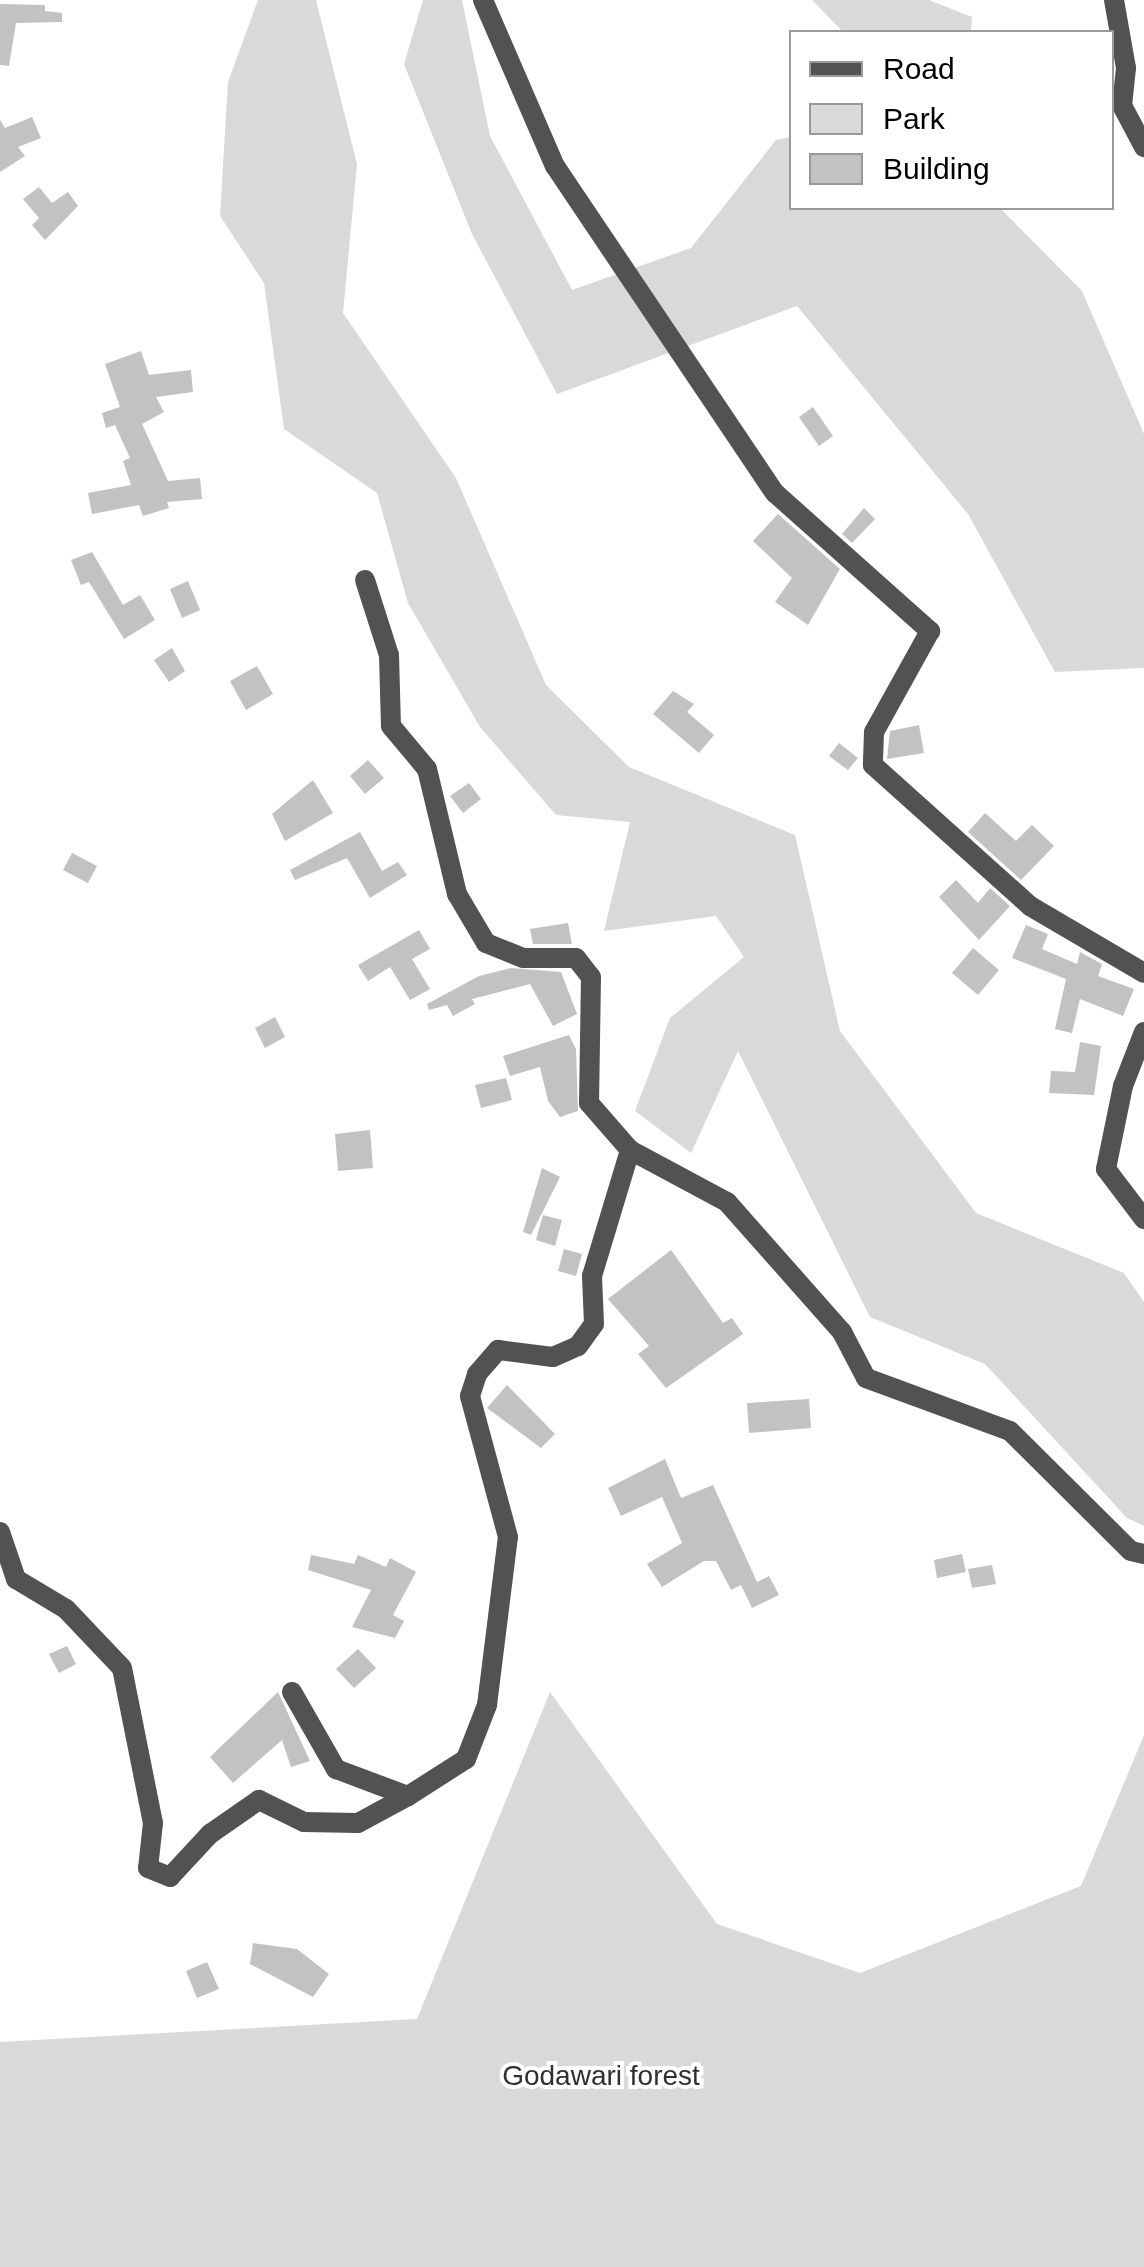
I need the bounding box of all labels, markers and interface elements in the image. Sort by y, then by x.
legend [789,30,1114,210]
text: Road [883,52,955,85]
text: Park [883,102,945,135]
text: Building [883,152,990,185]
park label: Godawari forest [502,2059,700,2093]

